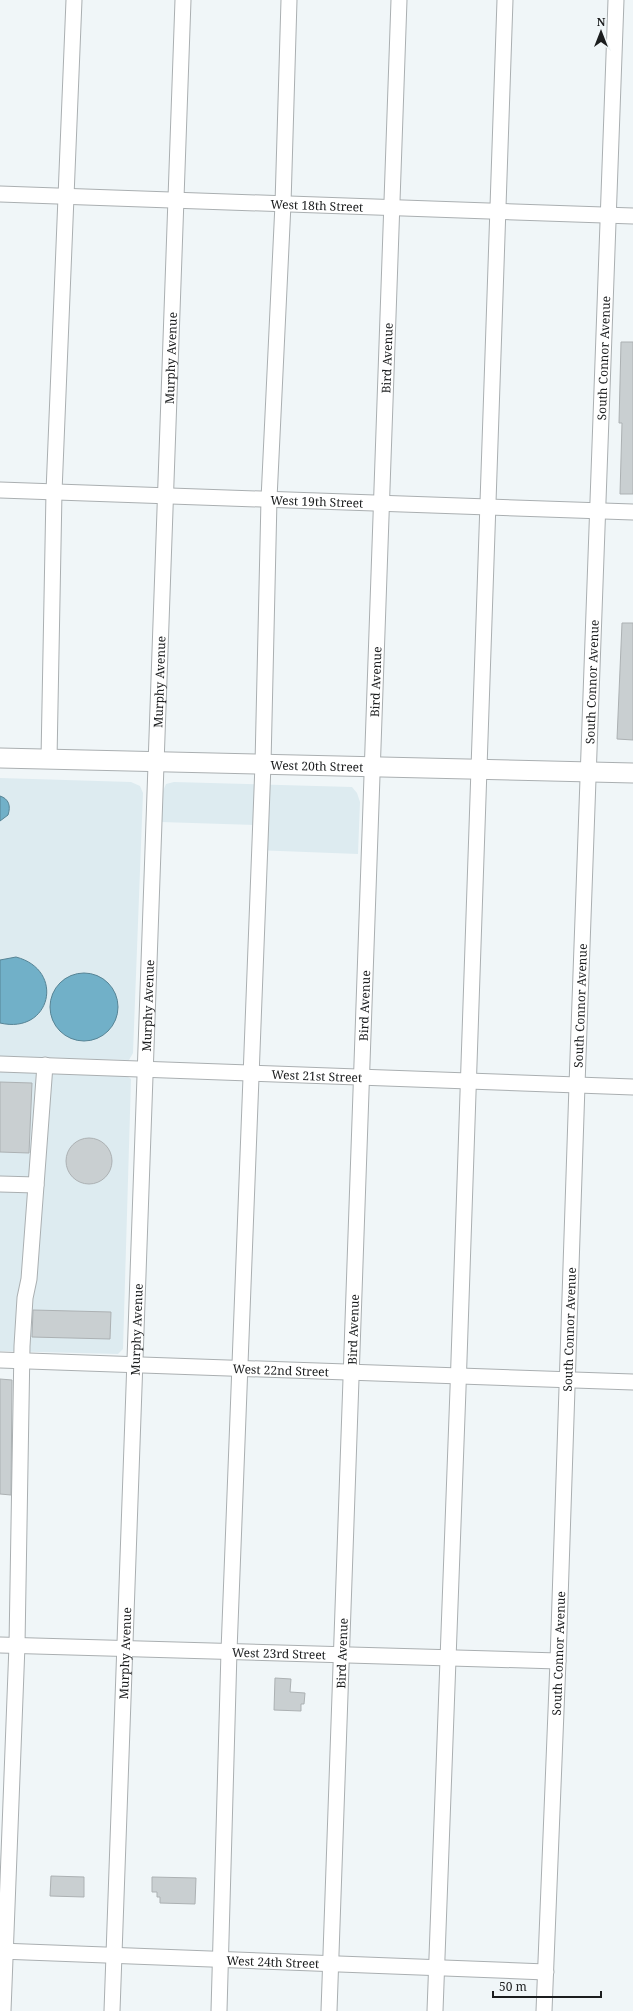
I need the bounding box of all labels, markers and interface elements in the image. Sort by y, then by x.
north arrow [581,12,621,52]
text: N [597,14,606,29]
street label: West 18th Street [270,195,364,215]
street label: South Connor Avenue [592,296,614,421]
street label: Murphy Avenue [160,312,180,404]
street label: Bird Avenue [377,322,396,394]
street label: West 19th Street [270,491,364,511]
street label: South Connor Avenue [581,619,602,744]
street label: Murphy Avenue [149,635,169,728]
street label: Bird Avenue [366,646,385,717]
street label: West 20th Street [270,756,364,775]
street label: South Connor Avenue [569,943,591,1068]
street label: Murphy Avenue [137,959,158,1052]
street label: Bird Avenue [354,970,374,1041]
street label: West 21st Street [271,1065,362,1086]
street label: South Connor Avenue [558,1267,579,1392]
street label: Murphy Avenue [126,1283,146,1376]
street label: Bird Avenue [343,1294,362,1365]
street label: West 22nd Street [232,1360,329,1380]
street label: South Connor Avenue [547,1591,569,1716]
street label: Murphy Avenue [115,1607,135,1700]
street label: Bird Avenue [332,1618,351,1689]
street label: West 23rd Street [232,1643,326,1663]
street label: West 24th Street [226,1951,320,1972]
scale bar [493,1973,601,1999]
text: 50 m [499,1978,527,1995]

